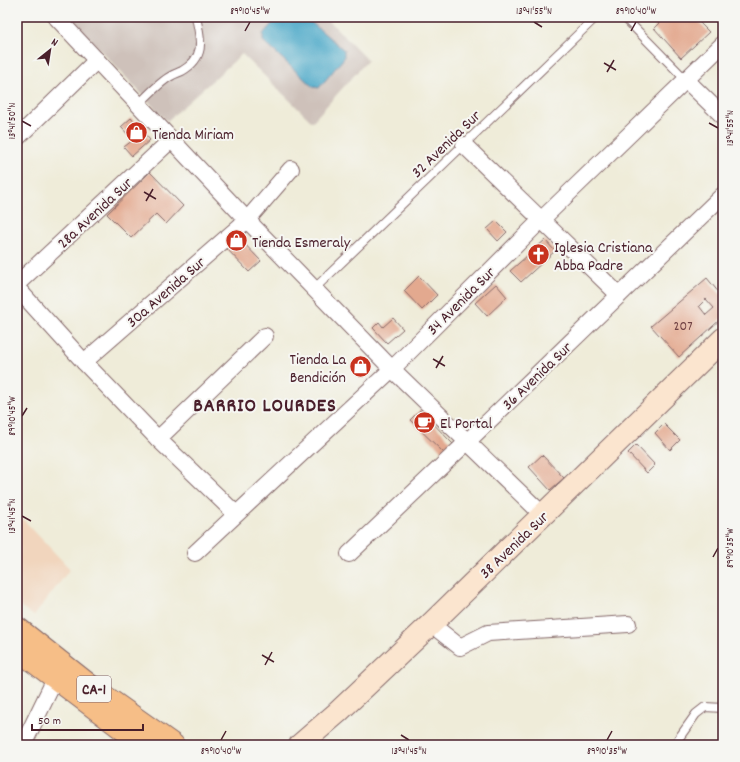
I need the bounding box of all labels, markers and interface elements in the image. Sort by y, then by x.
text: 89°10'45"W [230,5,270,19]
text: 13°41'55"N [516,5,552,19]
text: 89°10'40"W [616,5,656,19]
north arrow [30,30,70,70]
text: N [48,35,61,52]
text: 13°41'50"N [6,103,20,139]
street label: 32 Avenida Sur [407,106,487,184]
text: 13°41'55"N [724,110,738,146]
shop icon: Tienda Miriam [123,120,149,146]
place label: Tienda Miriam [152,124,234,147]
street label: 28a Avenida Sur [53,173,139,255]
shop icon: Tienda Esmeraly [223,228,249,254]
place label: Tienda Esmeraly [252,232,351,255]
place label: Iglesia Cristiana Abba Padre [554,237,653,278]
church icon: Iglesia Cristiana Abba Padre [526,242,552,268]
street label: 30a Avenida Sur [122,252,211,334]
street label: 34 Avenida Sur [422,262,501,341]
house number: 207 [673,317,693,337]
street label: 36 Avenida Sur [497,337,578,416]
place label: Tienda La Bendición [290,349,346,390]
shop icon: Tienda La Bendición [348,354,374,380]
district label: BARRIO LOURDES [193,393,337,421]
text: 89°10'45"W [6,396,20,436]
cafe icon: El Portal [411,409,437,435]
place label: El Portal [440,413,492,436]
text: 13°41'45"N [6,498,20,534]
street label: 38 Avenida Sur [475,507,555,585]
text: 89°10'35"W [724,528,738,568]
road number: CA-1 [77,676,111,702]
scale bar [32,706,143,732]
text: 50 m [38,713,61,730]
text: 89°10'40"W [201,745,241,759]
text: 13°41'45"N [391,745,427,759]
text: 89°10'35"W [587,745,627,759]

